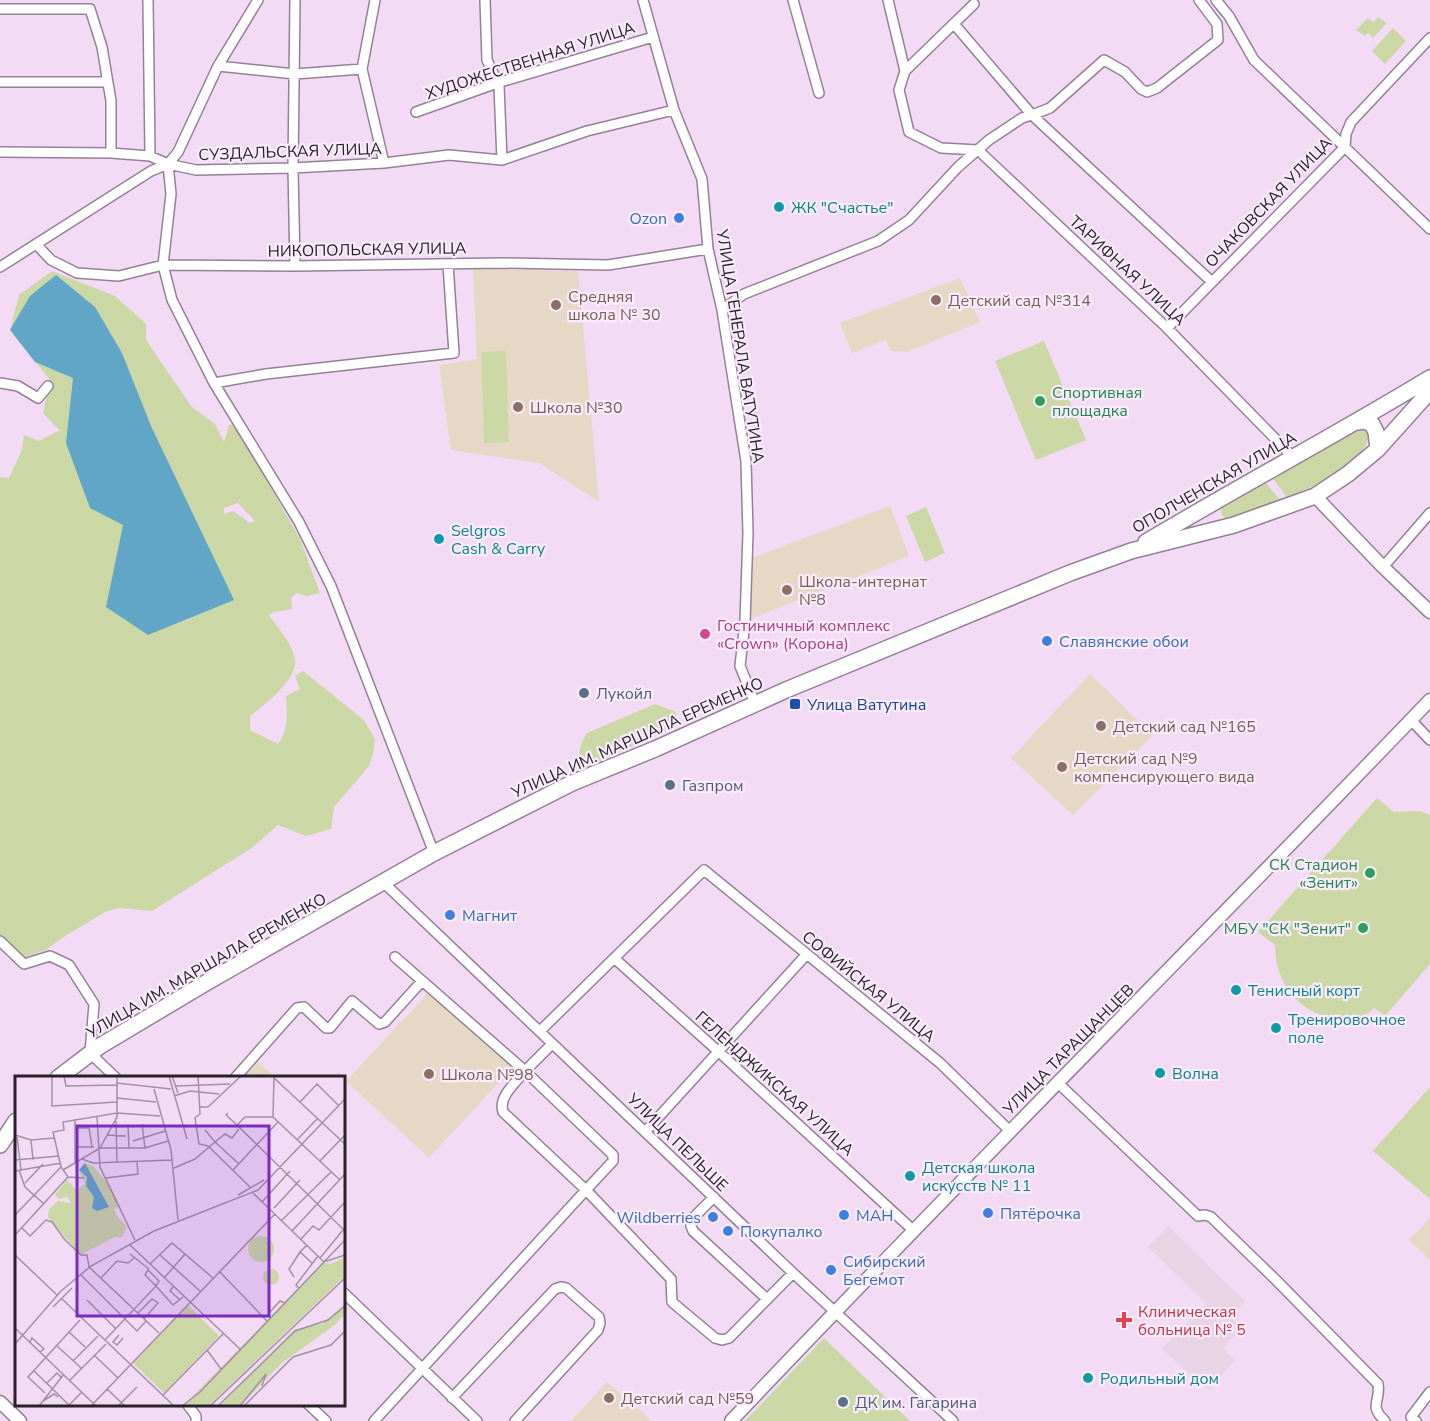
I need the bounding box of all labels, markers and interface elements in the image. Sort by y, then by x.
street label: ХУДОЖЕСТВЕННАЯ УЛИЦА [423,17,638,105]
street label: ОЧАКОВСКАЯ УЛИЦА [1201,132,1337,273]
street label: СУЗДАЛЬСКАЯ УЛИЦА [198,138,382,166]
place label: ЖК "Счастье" [791,197,894,219]
marker: ЖК "Счастье" [772,200,786,214]
place label: Ozon [629,208,667,230]
marker: Ozon [672,211,686,225]
street label: ТАРИФНАЯ УЛИЦА [1064,211,1191,331]
street label: УЛИЦА ГЕНЕРАЛА ВАТУТИНА [711,227,769,465]
street label: НИКОПОЛЬСКАЯ УЛИЦА [267,237,467,263]
place label: Средняя школа № 30 [568,286,661,326]
place label: Детский сад №314 [948,290,1091,312]
marker: Детский сад №314 [929,293,943,307]
marker: Средняя школа № 30 [549,298,563,312]
place label: Спортивная площадка [1052,382,1143,422]
marker: Спортивная площадка [1033,394,1047,408]
place label: Школа №30 [530,397,623,419]
marker: Школа №30 [511,400,525,414]
street label: ОПОЛЧЕНСКАЯ УЛИЦА [1128,427,1301,539]
place label: Selgros Cash & Carry [451,520,546,560]
marker: Selgros Cash & Carry [432,532,446,546]
place label: Школа-интернат №8 [799,571,928,611]
marker: Школа-интернат №8 [780,583,794,597]
place label: Гостиничный комплекс «Crown» (Корона) [717,615,891,655]
marker: Гостиничный комплекс «Crown» (Корона) [698,627,712,641]
place label: Славянские обои [1059,631,1189,653]
marker: Славянские обои [1040,634,1054,648]
street label: УЛИЦА ИМ. МАРШАЛА ЕРЕМЕНКО [507,672,767,804]
place label: Лукойл [596,683,652,705]
marker: Лукойл [577,686,591,700]
place label: Улица Ватутина [806,694,926,716]
marker: Улица Ватутина [788,697,802,711]
place label: Детский сад №165 [1113,716,1256,738]
marker: Детский сад №165 [1094,719,1108,733]
place label: Детский сад №9 компенсирующего вида [1074,748,1255,788]
marker: Детский сад №9 компенсирующего вида [1055,760,1069,774]
place label: Газпром [682,775,744,797]
marker: Газпром [663,778,677,792]
place label: СК Стадион «Зенит» [1269,854,1358,894]
marker: СК Стадион «Зенит» [1363,866,1377,880]
street label: УЛИЦА ИМ. МАРШАЛА ЕРЕМЕНКО [82,888,331,1044]
place label: Магнит [462,905,518,927]
marker: Магнит [443,908,457,922]
place label: МБУ "СК "Зенит" [1224,918,1351,940]
marker: МБУ "СК "Зенит" [1356,921,1370,935]
street label: СОФИЙСКАЯ УЛИЦА [797,926,940,1048]
street label: УЛИЦА ТАРАЩАНЦЕВ [998,979,1139,1121]
place label: Тенисный корт [1248,980,1361,1002]
marker: Тенисный корт [1229,983,1243,997]
street label: ГЕЛЕНДЖИКСКАЯ УЛИЦА [690,1006,859,1161]
place label: Тренировочное поле [1288,1009,1406,1049]
marker: Тренировочное поле [1269,1021,1283,1035]
place label: Волна [1172,1063,1219,1085]
place label: Школа №98 [441,1064,534,1086]
marker: Волна [1153,1066,1167,1080]
marker: Школа №98 [422,1067,436,1081]
inset map [15,1076,345,1406]
street label: УЛИЦА ПЕЛЬШЕ [621,1088,733,1197]
place label: Детская школа искусств № 11 [922,1157,1035,1197]
marker: Детская школа искусств № 11 [903,1169,917,1183]
place label: Пятёрочка [1000,1203,1081,1225]
place label: МАН [856,1205,894,1227]
marker: Пятёрочка [981,1206,995,1220]
place label: Wildberries [616,1207,701,1229]
marker: МАН [837,1208,851,1222]
marker: Wildberries [706,1210,720,1224]
place label: Покупалко [740,1221,823,1243]
marker: Покупалко [721,1224,735,1238]
place label: Сибирский Бегемот [843,1251,926,1291]
marker: Сибирский Бегемот [824,1263,838,1277]
place label: Клиническая больница № 5 [1138,1301,1246,1341]
marker: Клиническая больница № 5 [1115,1311,1133,1329]
place label: Родильный дом [1100,1368,1219,1390]
marker: Родильный дом [1081,1371,1095,1385]
place label: Детский сад №59 [621,1388,754,1410]
marker: Детский сад №59 [602,1391,616,1405]
place label: ДК им. Гагарина [855,1392,977,1414]
marker: ДК им. Гагарина [836,1395,850,1409]

